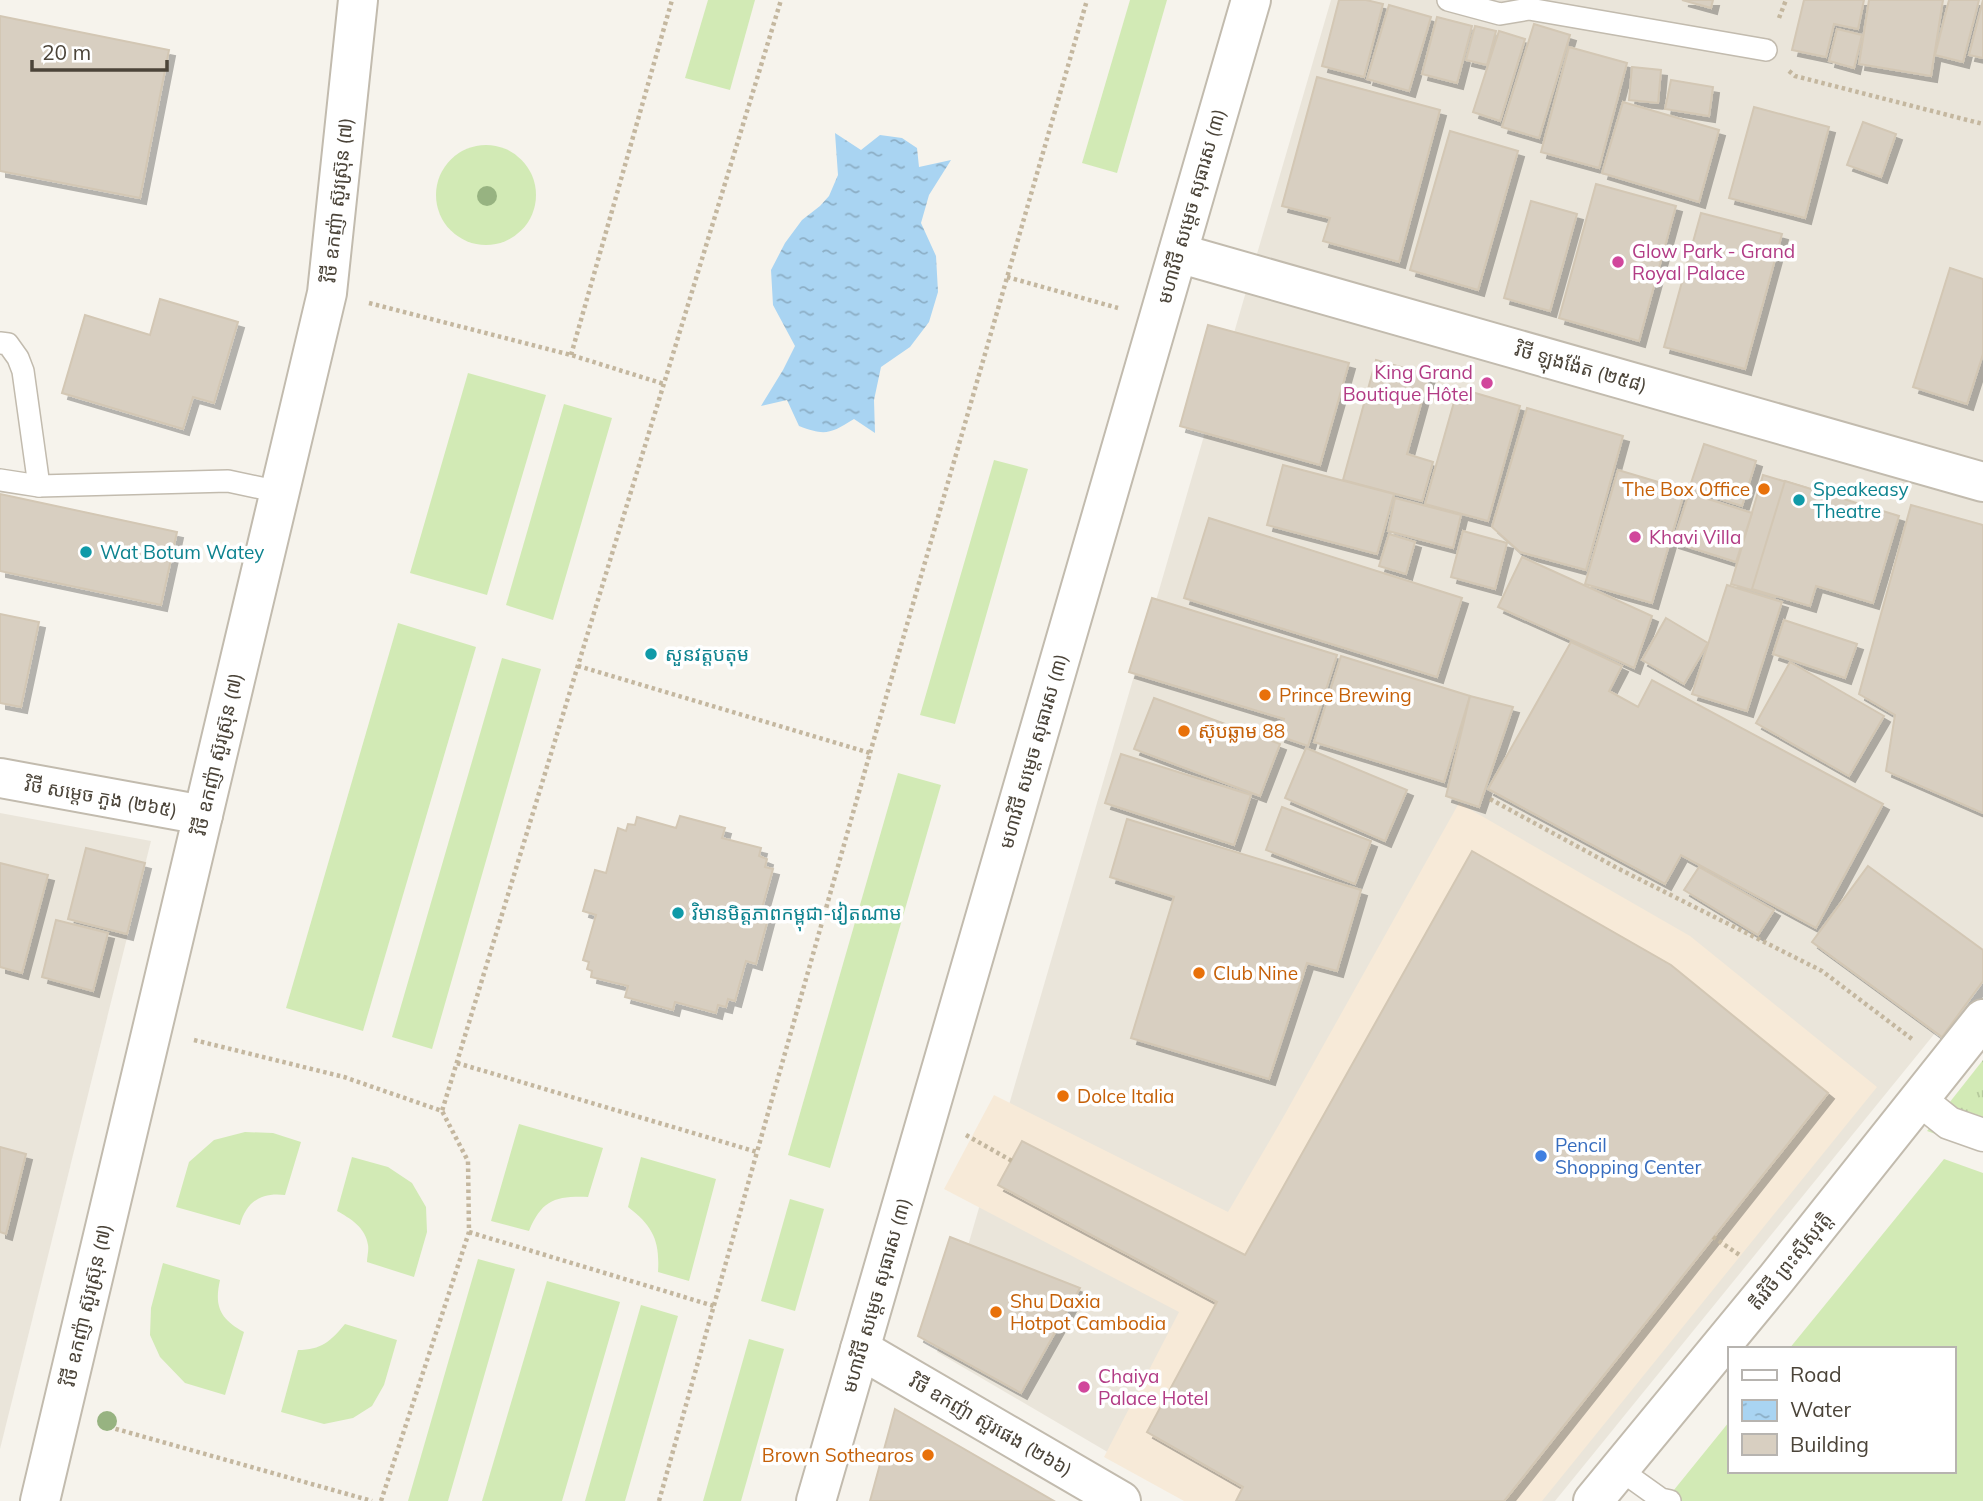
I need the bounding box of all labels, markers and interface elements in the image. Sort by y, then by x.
scale bar [32,28,166,72]
text: 20 m [42,39,91,65]
street label: មហាវិថី សម្តេច សុធារស (៣) [1152,106,1232,307]
street label: វិថី ឧកញ៉ា ស៊ួរស៊្រុន (៧) [316,116,358,284]
place label: Glow Park - Grand Royal Palace [1632,239,1795,285]
marker: Glow Park - Grand Royal Palace [1610,254,1626,270]
street label: វិថី ឡុងង៉ែត (២៥៨) [1510,337,1650,403]
place label: King Grand Boutique Hôtel [1343,360,1473,406]
marker: King Grand Boutique Hôtel [1479,375,1495,391]
place label: The Box Office [1622,477,1750,501]
place label: Speakeasy Theatre [1813,477,1909,523]
marker: The Box Office [1756,481,1772,497]
marker: Speakeasy Theatre [1791,492,1807,508]
place label: Khavi Villa [1649,525,1741,549]
marker: Khavi Villa [1627,529,1643,545]
place label: Wat Botum Watey [100,540,264,564]
marker: Wat Botum Watey [78,544,94,560]
place label: សួនវត្តបតុម [665,642,749,667]
marker: សួនវត្តបតុម [643,646,659,662]
street label: មហាវិថី សម្តេច សុធារស (៣) [994,651,1074,852]
street label: វិថី ឧកញ៉ា ស៊ួរស៊្រុន (៧) [187,670,248,838]
place label: Prince Brewing [1279,683,1412,707]
marker: Prince Brewing [1257,687,1273,703]
place label: ស៊ុបឆ្លាម 88 [1198,719,1285,744]
marker: ស៊ុបឆ្លាម 88 [1176,723,1192,739]
street label: វិថី សម្តេច ភួង (២៦៥) [22,772,179,823]
place label: វិមានមិត្តភាពកម្ពុជា-វៀតណាម [691,901,902,932]
marker: វិមានមិត្តភាពកម្ពុជា-វៀតណាម [670,905,686,921]
place label: Club Nine [1213,961,1298,985]
marker: Club Nine [1191,965,1207,981]
place label: Dolce Italia [1077,1084,1175,1108]
marker: Dolce Italia [1055,1088,1071,1104]
place label: Pencil Shopping Center [1555,1133,1701,1179]
marker: Pencil Shopping Center [1533,1148,1549,1164]
street label: មហាវិថី សម្តេច សុធារស (៣) [837,1195,917,1396]
street label: តីរវិថី ព្រះស៊ីសុវត្តិ [1743,1207,1838,1316]
street label: វិថី ឧកញ៉ា ស៊ួរស៊្រុន (៧) [56,1221,117,1389]
place label: Shu Daxia Hotpot Cambodia [1010,1289,1166,1335]
marker: Shu Daxia Hotpot Cambodia [988,1304,1004,1320]
legend [1728,1347,1955,1473]
text: Road [1790,1361,1841,1387]
place label: Chaiya Palace Hotel [1098,1364,1208,1410]
street label: វិថី ឧកញ៉ា ស៊ួរផេង (២៦៦) [905,1368,1077,1482]
marker: Chaiya Palace Hotel [1076,1379,1092,1395]
text: Water [1790,1396,1851,1422]
text: Building [1790,1431,1869,1457]
place label: Brown Sothearos [762,1443,914,1467]
marker: Brown Sothearos [920,1447,936,1463]

